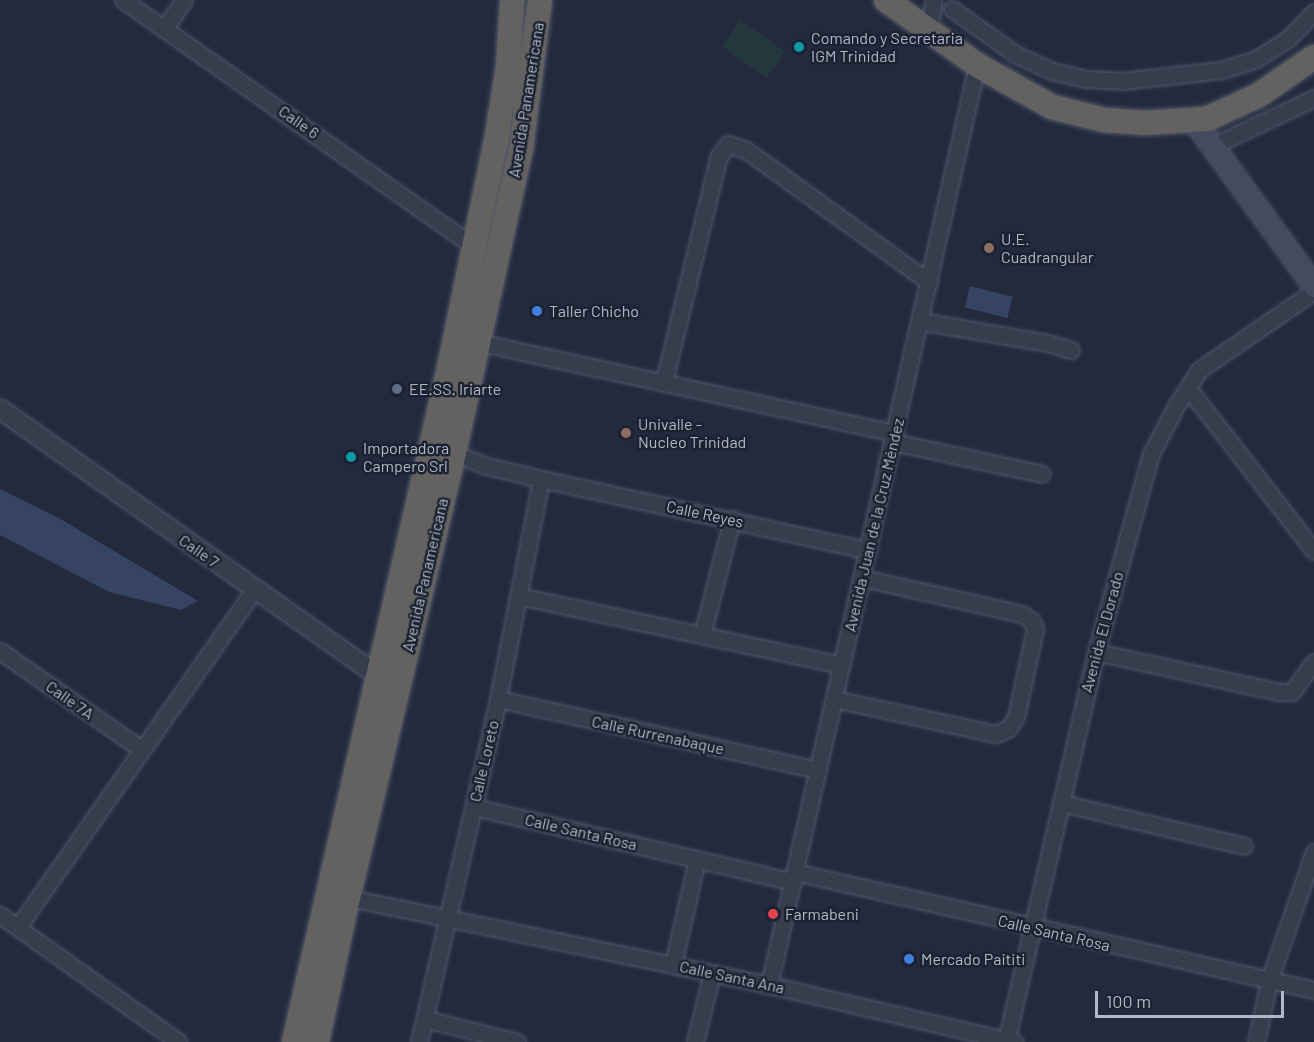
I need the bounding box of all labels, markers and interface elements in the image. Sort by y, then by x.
street label: Avenida Panamericana [504,21,548,179]
place label: Comando y Secretaria IGM Trinidad [811,28,963,66]
marker: Comando y Secretaria IGM Trinidad [792,40,806,54]
street label: Calle 6 [275,101,323,143]
place label: U.E. Cuadrangular [1001,229,1094,267]
marker: U.E. Cuadrangular [982,241,996,255]
place label: Taller Chicho [549,301,639,321]
marker: Taller Chicho [530,304,544,318]
place label: EE.SS. Iriarte [409,379,501,399]
marker: EE.SS. Iriarte [390,382,404,396]
place label: Univalle - Nucleo Trinidad [638,414,746,452]
street label: Avenida Juan de la Cruz Méndez [840,416,908,634]
marker: Univalle - Nucleo Trinidad [619,426,633,440]
place label: Importadora Campero Srl [363,438,449,476]
marker: Importadora Campero Srl [344,450,358,464]
street label: Avenida Panamericana [398,496,452,654]
street label: Calle Reyes [665,496,745,532]
street label: Calle 7 [175,530,223,572]
street label: Avenida El Dorado [1077,569,1127,695]
street label: Calle 7A [42,677,98,723]
street label: Calle Rurrenabaque [590,712,726,758]
street label: Calle Loreto [465,718,503,804]
street label: Calle Santa Rosa [523,810,639,854]
place label: Farmabeni [785,904,859,924]
marker: Farmabeni [766,907,780,921]
street label: Calle Santa Rosa [996,911,1112,955]
place label: Mercado Paititi [921,949,1025,969]
marker: Mercado Paititi [902,952,916,966]
street label: Calle Santa Ana [678,957,786,997]
scale bar [1098,979,1287,1017]
text: 100 m [1106,990,1151,1012]

